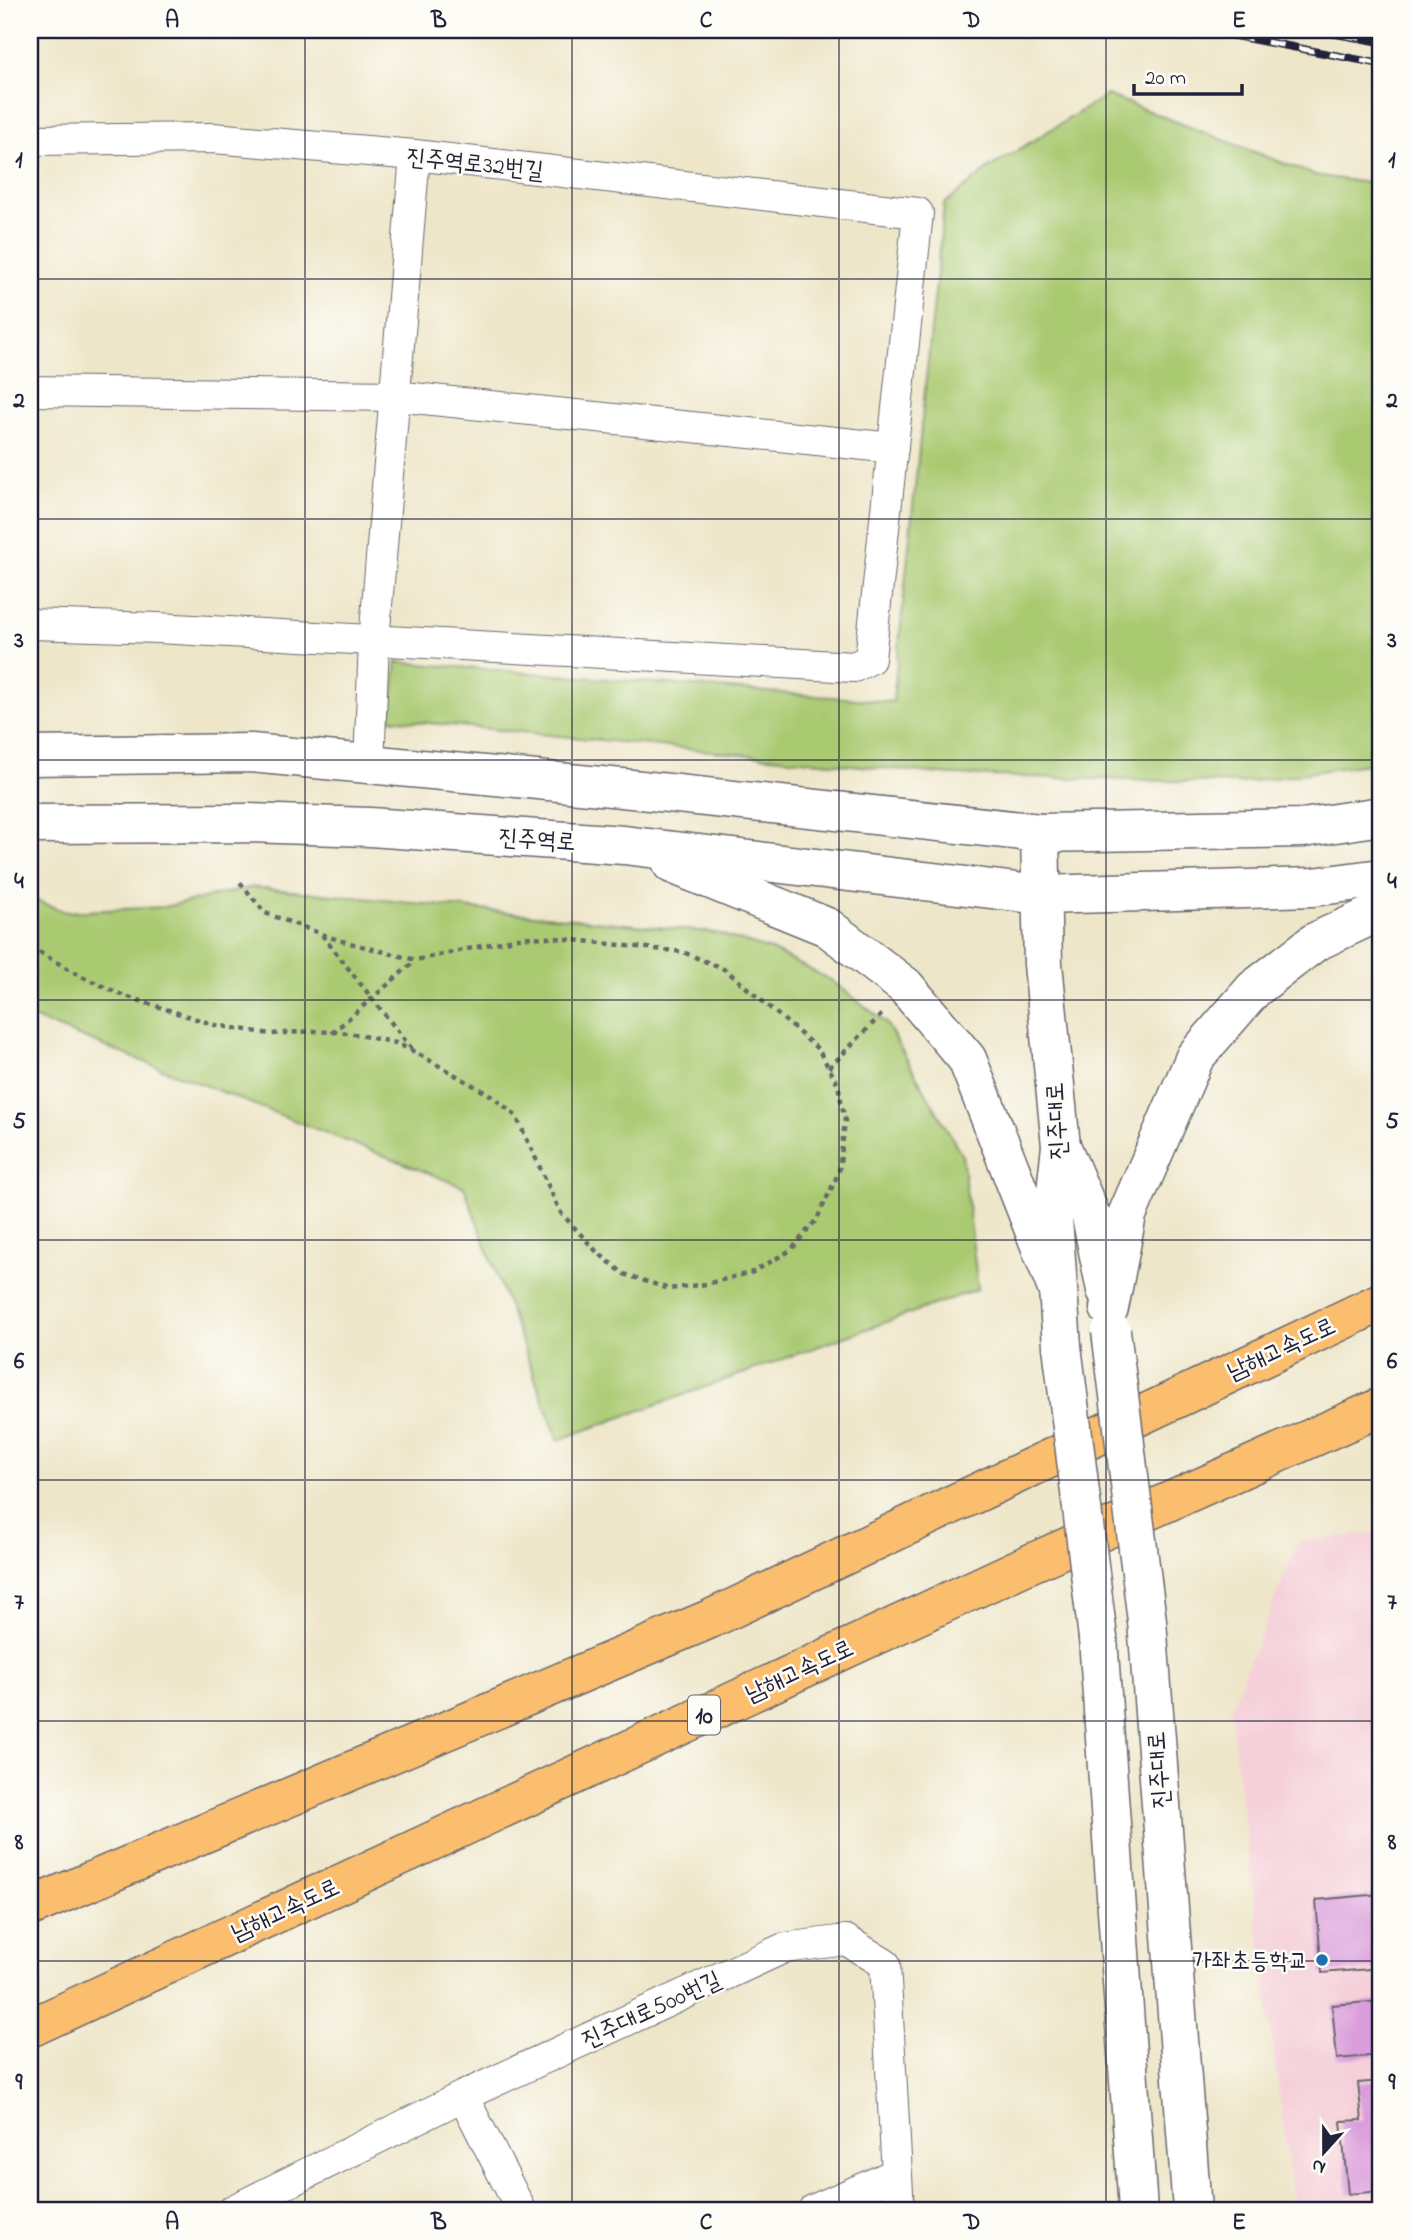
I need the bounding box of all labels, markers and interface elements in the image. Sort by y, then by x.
text: A [165,5,179,38]
text: B [430,5,447,38]
text: C [700,5,713,38]
text: D [963,5,980,38]
text: E [1232,5,1246,38]
scale bar [1134,52,1243,96]
text: 20 m [1145,64,1186,94]
street label: 진주역로32번길 [404,141,545,190]
text: 1 [15,145,23,178]
text: 1 [1388,145,1396,178]
text: 2 [12,385,25,418]
text: 2 [1385,385,1398,418]
text: 3 [13,625,24,658]
text: 3 [1386,625,1397,658]
street label: 진주역로 [497,821,577,862]
text: 4 [14,866,24,899]
text: 4 [1387,866,1397,899]
street label: 진주대로 [1039,1081,1078,1160]
text: 5 [12,1106,26,1139]
text: 5 [1385,1106,1399,1139]
street label: 남해고속도로 [1222,1310,1342,1391]
text: 6 [14,1346,25,1379]
text: 6 [1387,1346,1398,1379]
text: 7 [14,1587,24,1620]
text: 7 [1387,1587,1397,1620]
street label: 남해고속도로 [740,1632,860,1713]
road number: 10 [688,1696,720,1734]
street label: 진주대로 [1140,1730,1181,1810]
text: 8 [14,1827,24,1860]
text: 8 [1387,1827,1397,1860]
street label: 남해고속도로 [226,1871,346,1952]
place label: 가좌초등학교 [1192,1945,1308,1980]
marker: 가좌초등학교 [1314,1952,1330,1968]
street label: 진주대로500번길 [577,1964,728,2059]
text: 9 [15,2067,24,2100]
text: 9 [1388,2067,1397,2100]
north arrow [1288,2118,1358,2188]
text: N [1308,2151,1330,2180]
text: A [165,2207,179,2240]
text: B [430,2207,447,2240]
text: C [700,2207,713,2240]
text: D [963,2207,980,2240]
text: E [1232,2207,1246,2240]

